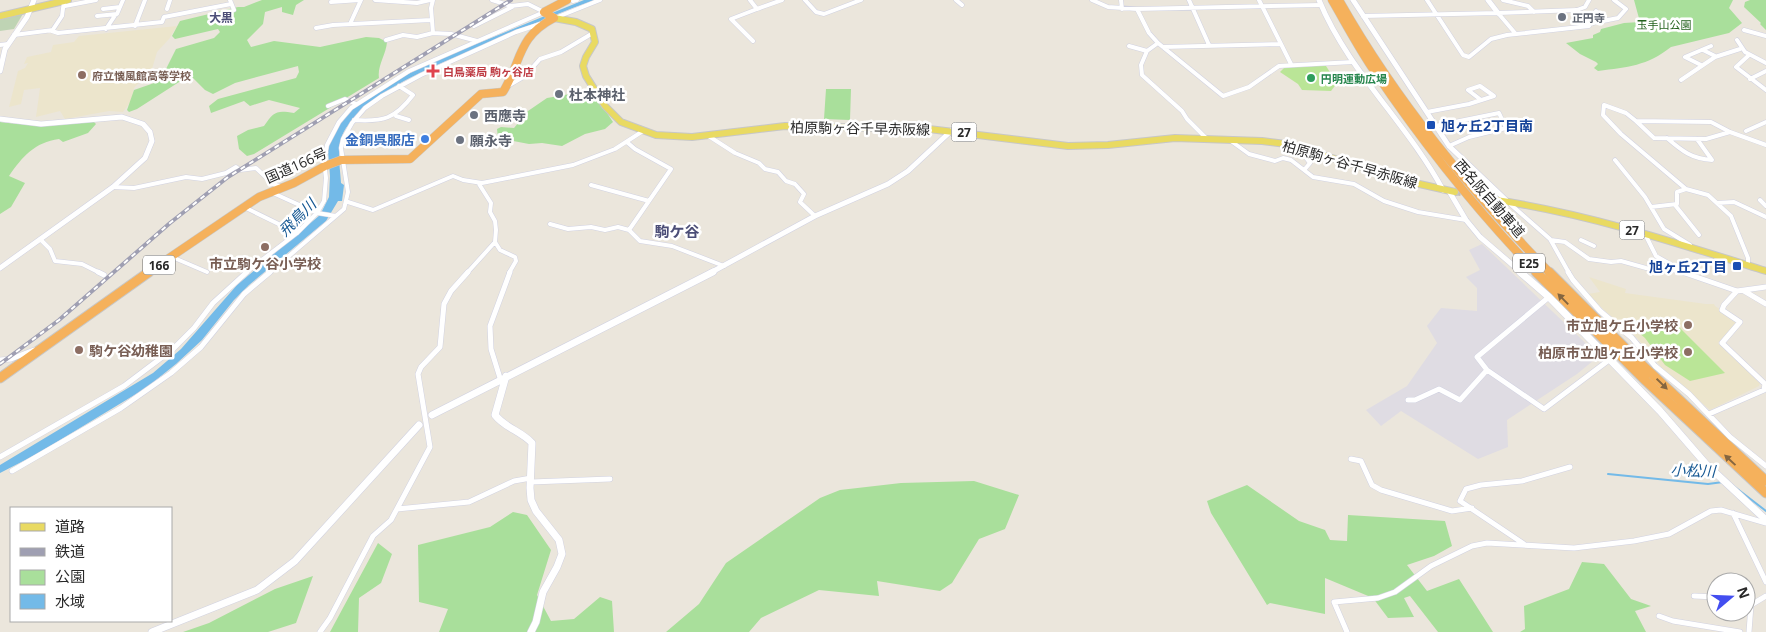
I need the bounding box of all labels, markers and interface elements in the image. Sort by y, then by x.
district label: 大黒 [209,9,233,26]
place label: 正円寺 [1572,10,1605,25]
marker: 正円寺 [1556,11,1568,23]
park label: 玉手山公園 [1637,17,1692,32]
place label: 白鳥薬局 駒ヶ谷店 [443,64,534,79]
marker: 白鳥薬局 駒ヶ谷店 [427,65,439,77]
place label: 府立懐風館高等学校 [92,68,191,83]
marker: 府立懐風館高等学校 [76,69,88,81]
place label: 円明運動広場 [1321,71,1387,86]
marker: 円明運動広場 [1305,72,1317,84]
place label: 杜本神社 [569,85,625,104]
marker: 杜本神社 [553,88,565,100]
place label: 西應寺 [484,106,526,125]
marker: 西應寺 [468,109,480,121]
place label: 旭ヶ丘2丁目南 [1441,116,1533,135]
street label: 柏原駒ヶ谷千早赤阪線 [790,117,930,139]
marker: 旭ヶ丘2丁目南 [1425,119,1437,131]
road number: 27 [952,122,976,142]
place label: 金銅呉服店 [345,130,415,149]
place label: 願永寺 [470,131,512,150]
marker: 金銅呉服店 [419,133,431,145]
marker: 願永寺 [454,134,466,146]
street label: 柏原駒ヶ谷千早赤阪線 [1280,136,1420,192]
street label: 国道166号 [262,143,330,187]
street label: 西名阪自動車道 [1451,155,1529,241]
water label: 飛鳥川 [274,193,321,240]
road number: 27 [1620,220,1644,240]
district label: 駒ケ谷 [654,221,700,241]
marker: 市立駒ケ谷小学校 [259,241,271,253]
place label: 市立駒ケ谷小学校 [209,254,321,273]
road number: E25 [1513,254,1545,272]
road number: 166 [143,256,175,274]
place label: 旭ヶ丘2丁目 [1649,257,1727,276]
marker: 旭ヶ丘2丁目 [1731,260,1743,272]
one-way arrow [1557,293,1569,305]
place label: 市立旭ケ丘小学校 [1566,316,1678,335]
marker: 市立旭ケ丘小学校 [1682,319,1694,331]
place label: 駒ケ谷幼稚園 [89,341,173,360]
place label: 柏原市立旭ヶ丘小学校 [1538,343,1678,362]
marker: 駒ケ谷幼稚園 [73,344,85,356]
marker: 柏原市立旭ヶ丘小学校 [1682,346,1694,358]
one-way arrow [1656,378,1668,390]
one-way arrow [1725,454,1737,466]
water label: 小松川 [1670,459,1718,481]
legend [10,507,172,622]
text: 道路 [55,516,85,536]
text: 鉄道 [55,541,85,561]
text: 公園 [55,566,85,586]
north arrow [1706,572,1756,622]
text: N [1733,584,1755,601]
text: 水域 [55,591,85,611]

